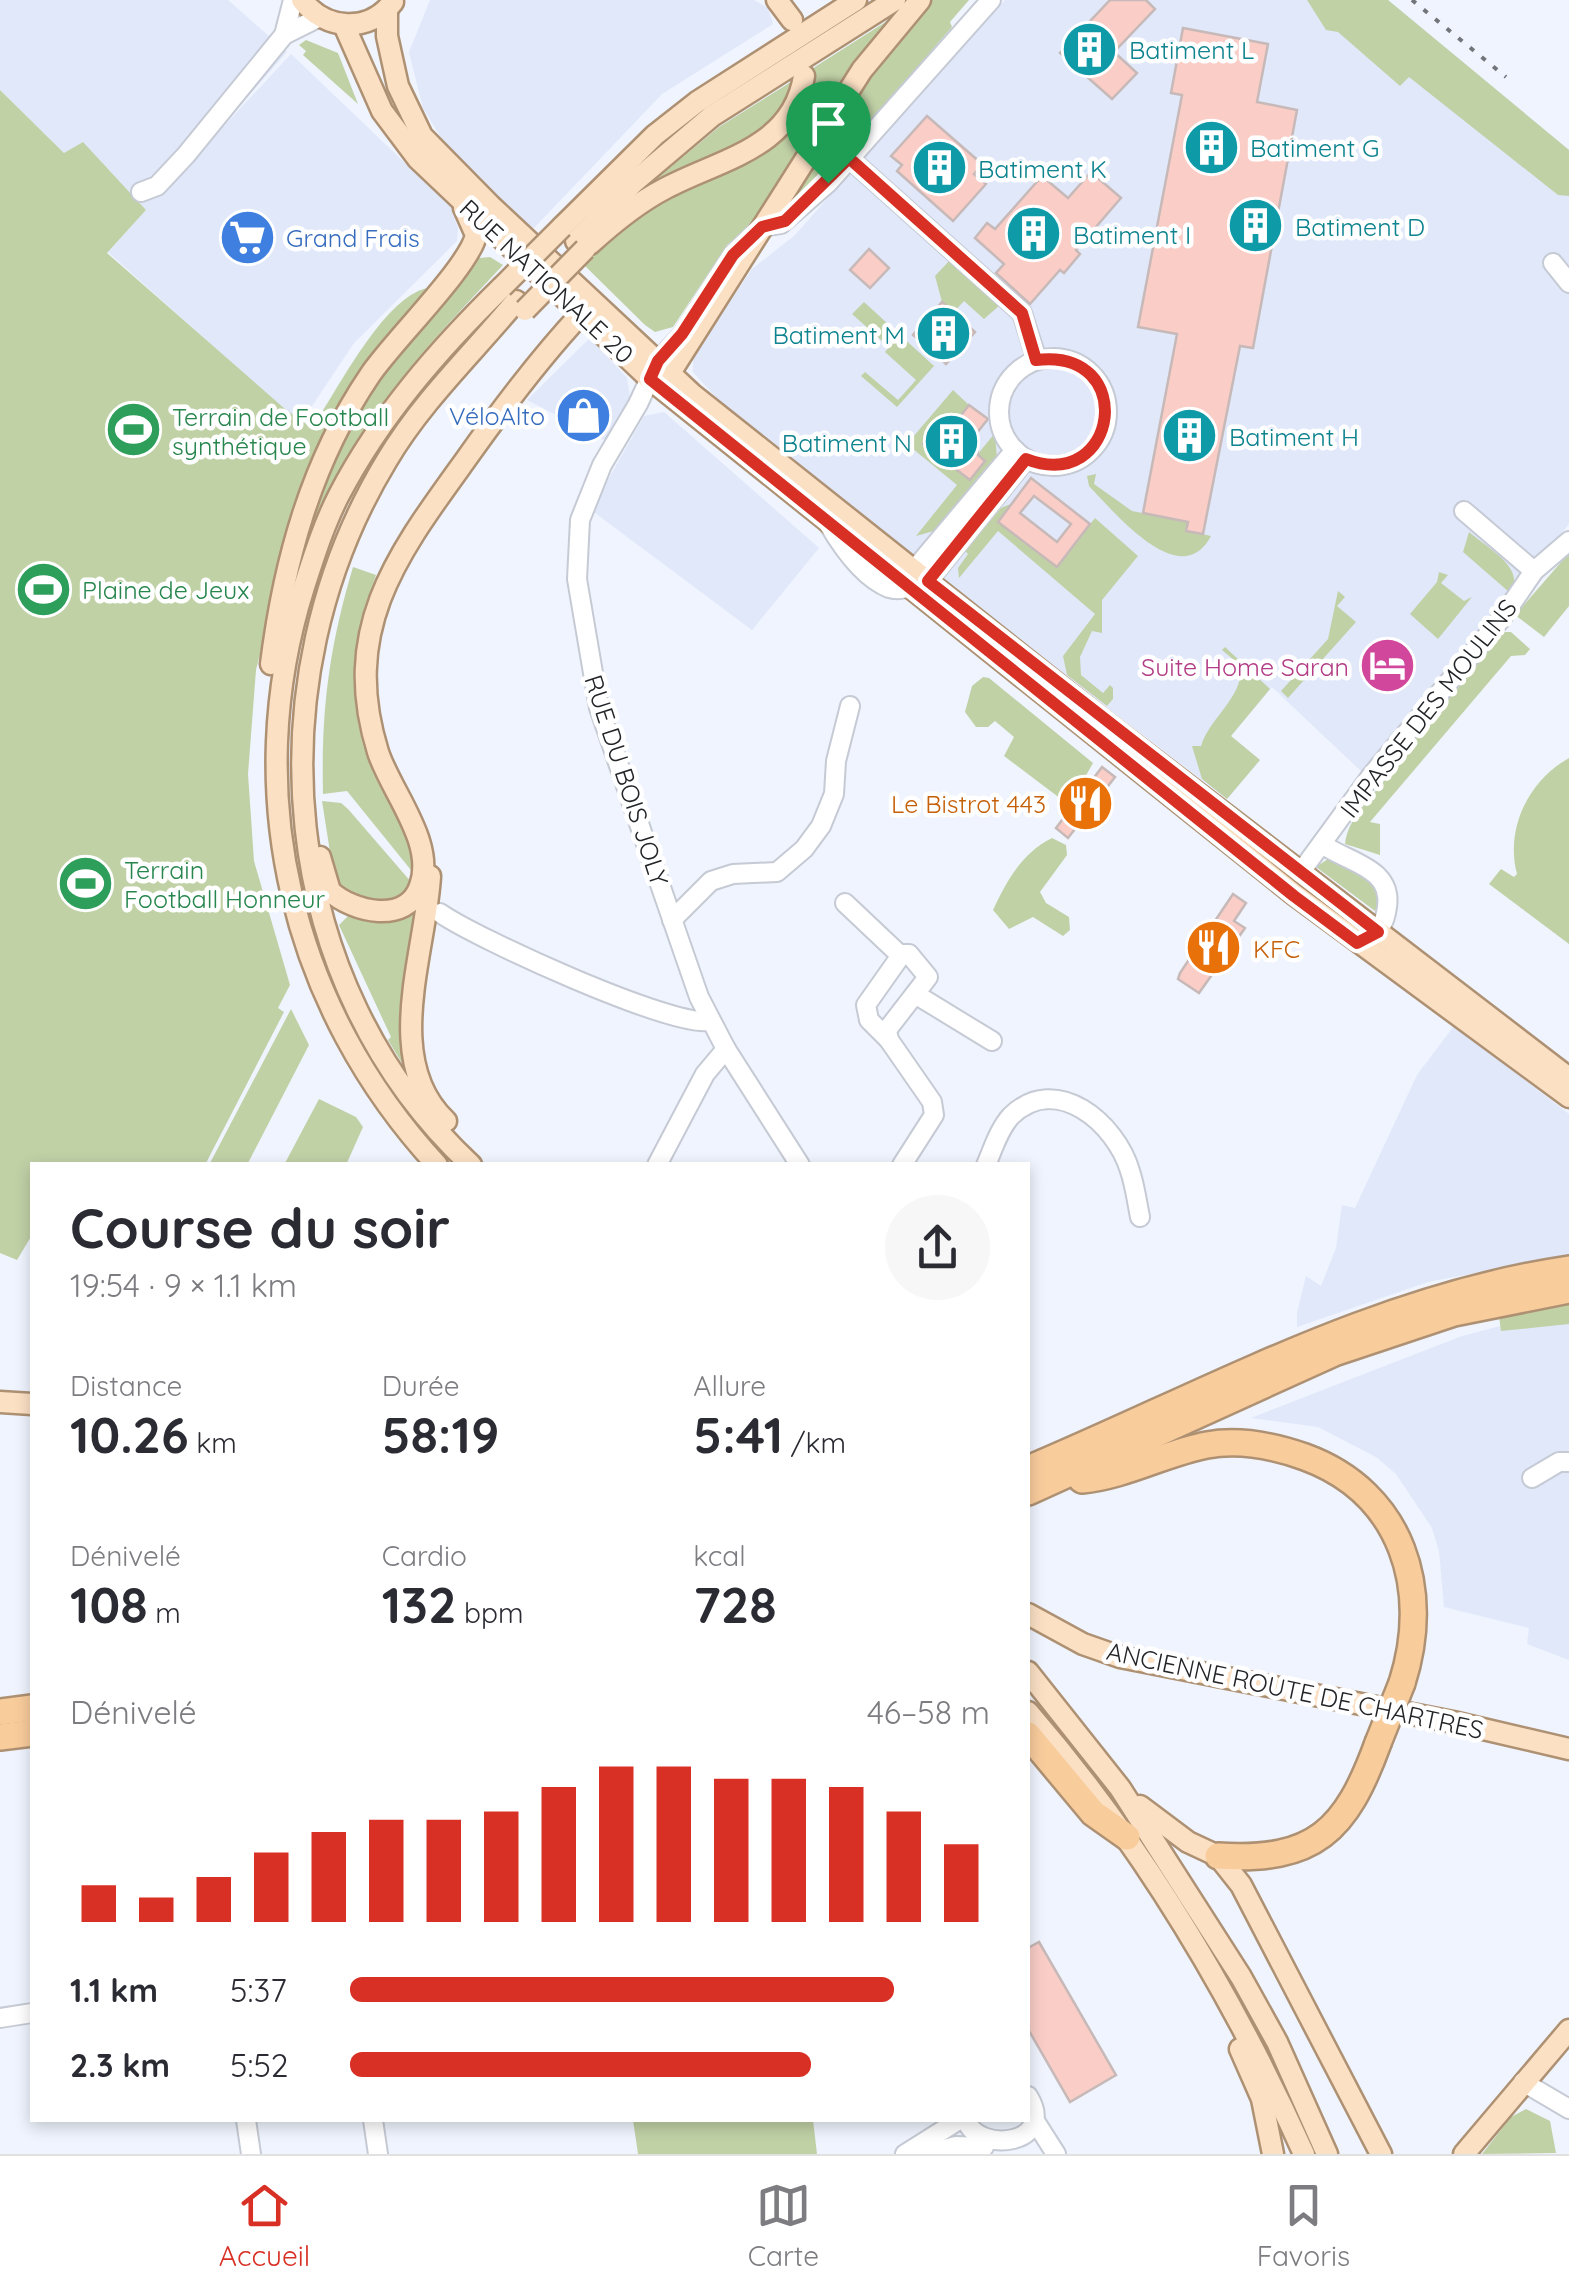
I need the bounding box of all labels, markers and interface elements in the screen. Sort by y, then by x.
building icon: Batiment L [1060,19,1120,79]
place label: Batiment L [1129,34,1254,65]
pin [786,81,871,184]
icon: arrive [801,96,856,151]
building icon: Batiment G [1181,117,1241,177]
place label: Batiment G [1250,132,1379,163]
building icon: Batiment K [909,138,969,198]
place label: Batiment K [978,153,1107,184]
street label: RUE NATIONALE 20 [454,192,640,370]
building icon: Batiment D [1226,196,1286,256]
building icon: Batiment I [1004,204,1064,264]
supermarket icon: Grand Frais [217,207,277,267]
place label: Batiment D [1295,211,1425,242]
place label: Batiment I [1073,219,1191,250]
place label: Grand Frais [286,222,420,253]
building icon: Batiment M [914,304,974,364]
place label: Batiment M [772,319,905,350]
shop icon: VéloAlto [554,385,614,445]
sports icon: Terrain de Football synthétique [103,400,163,460]
place label: VéloAlto [449,400,545,431]
place label: Terrain de Football synthétique [172,401,389,461]
building icon: Batiment H [1160,406,1220,466]
building icon: Batiment N [921,412,981,472]
place label: Batiment H [1229,421,1359,452]
place label: Batiment N [782,427,912,458]
sports icon: Plaine de Jeux [13,559,73,619]
place label: Plaine de Jeux [82,574,249,605]
street label: IMPASSE DES MOULINS [1333,593,1523,823]
hotel icon: Suite Home Saran [1358,636,1418,696]
place label: Suite Home Saran [1141,651,1349,682]
street label: RUE DU BOIS JOLY [578,671,676,889]
restaurant icon: Le Bistrot 443 [1055,773,1115,833]
place label: Le Bistrot 443 [891,788,1046,819]
sports icon: Terrain Football Honneur [55,853,115,913]
place label: Terrain Football Honneur [124,854,325,914]
restaurant icon: KFC [1184,918,1244,978]
place label: KFC [1253,933,1300,964]
text: Course du soir [70,1193,450,1262]
button: share [885,1195,990,1300]
text: 19:54 · 9 × 1.1 km [70,1265,297,1305]
text: Distance [70,1368,182,1403]
text: Durée [382,1368,460,1403]
text: Allure [693,1368,766,1403]
text: 10.26 [70,1403,189,1466]
text: 58:19 [382,1403,499,1466]
text: 5:41 [693,1403,783,1466]
text: km [189,1425,237,1460]
text: /km [783,1425,846,1460]
text: Dénivelé [70,1538,181,1573]
text: Cardio [382,1538,467,1573]
text: kcal [693,1538,746,1573]
text: 108 [70,1573,148,1636]
text: 132 [382,1573,456,1636]
text: 728 [693,1573,777,1636]
text: m [148,1595,181,1630]
text: bpm [456,1595,524,1630]
street label: ANCIENNE ROUTE DE CHARTRES [1104,1635,1486,1745]
text: Dénivelé [70,1692,197,1732]
text: 46–58 m [867,1692,990,1732]
text: 1.1 km [70,1970,158,2010]
text: 5:37 [230,1970,287,2010]
text: 2.3 km [70,2045,170,2085]
text: 5:52 [230,2045,289,2085]
tab: Accueil [219,2178,310,2273]
tab: Carte [748,2178,819,2273]
tab: Favoris [1257,2178,1350,2273]

